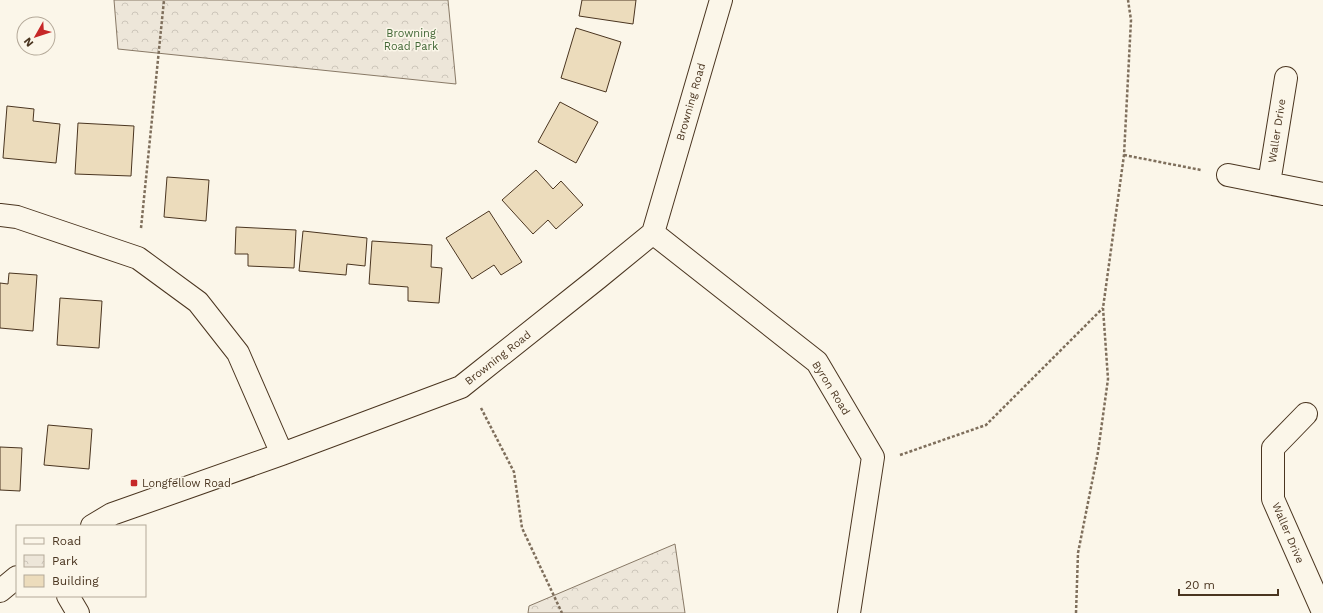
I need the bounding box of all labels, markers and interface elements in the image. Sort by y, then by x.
north arrow [16,16,56,56]
park label: Browning Road Park [384,27,438,53]
text: N [21,35,36,49]
street label: Browning Road [674,62,708,142]
street label: Waller Drive [1266,98,1288,164]
street label: Browning Road [462,328,534,388]
street label: Byron Road [809,359,853,417]
place label: Longfellow Road [142,477,231,490]
marker: Longfellow Road [129,478,139,488]
street label: Waller Drive [1269,501,1307,565]
legend [16,525,146,597]
text: Road [52,534,81,548]
text: Park [52,554,78,568]
scale bar [1179,571,1278,597]
text: Building [52,574,99,588]
text: 20 m [1185,578,1215,592]

